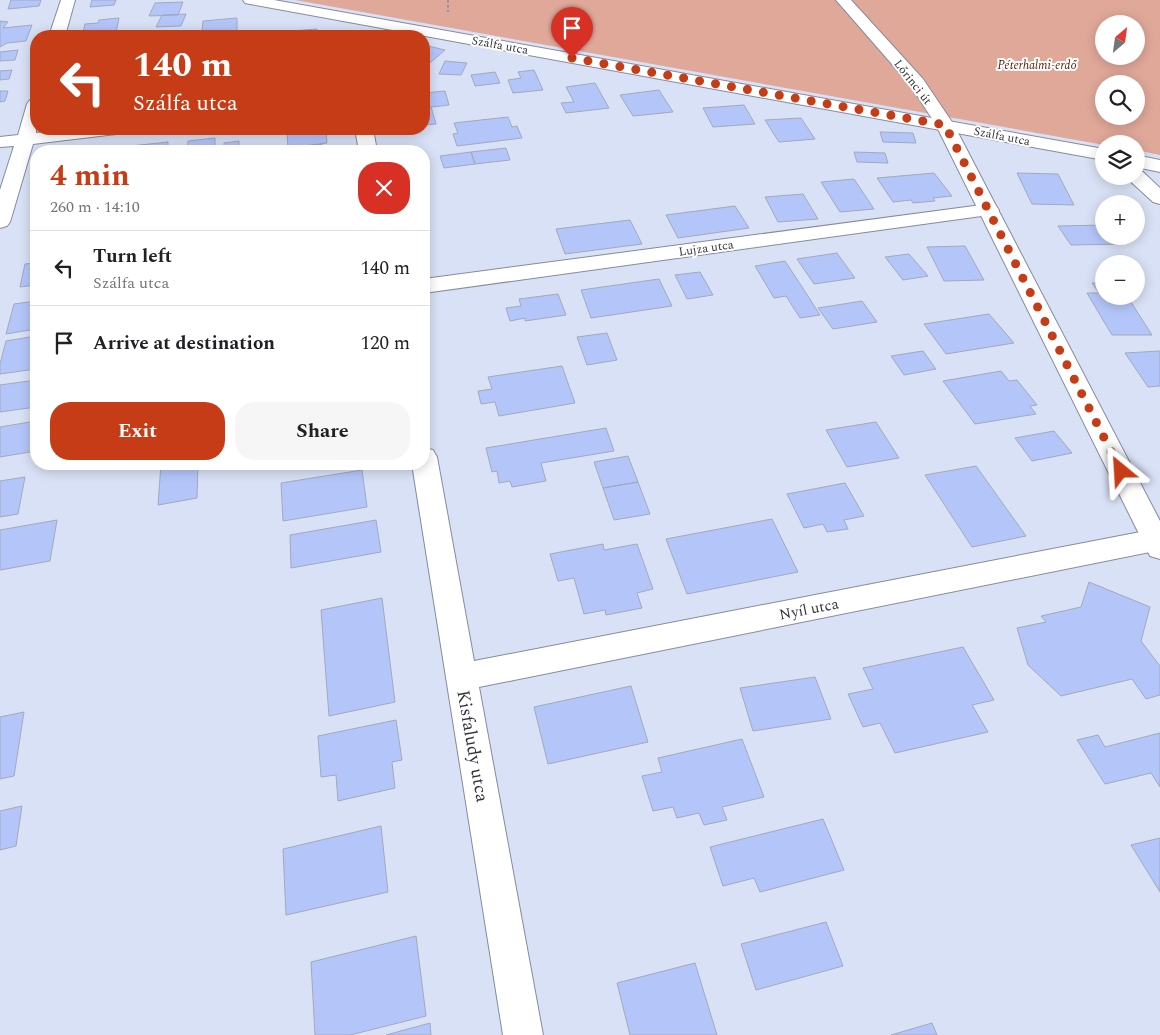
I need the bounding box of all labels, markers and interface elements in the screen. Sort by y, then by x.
pin [551,7,593,58]
icon: arrive [558,14,586,42]
north arrow [1095,15,1145,65]
map controls [1095,15,1145,305]
street label: Szálfa utca [470,31,530,60]
text: 140 m [133,39,232,92]
icon: left [50,50,115,115]
street label: Lőrinci út [889,56,936,109]
park label: Péterhalmi-erdő [997,56,1077,75]
button: search [1095,75,1145,125]
text: Szálfa utca [133,87,238,120]
street label: Szálfa utca [972,122,1032,151]
button: layers [1095,135,1145,185]
text: 4 min [50,153,130,199]
button: close [358,162,410,214]
text: 260 m · 14:10 [50,195,140,219]
button: + [1095,195,1145,245]
street label: Lujza utca [677,235,735,262]
text: Turn left [93,242,172,271]
icon: left [50,254,78,282]
text: 140 m [360,254,410,283]
button: − [1095,255,1145,305]
text: Szálfa utca [93,271,169,295]
icon: arrive [50,329,78,357]
text: Arrive at destination [93,329,275,358]
text: 120 m [360,329,410,358]
button: Exit [50,402,225,460]
button: Share [235,402,410,460]
position arrow [1094,444,1146,496]
street label: Nyíl utca [777,592,842,627]
street label: Kisfaludy utca [449,688,496,805]

